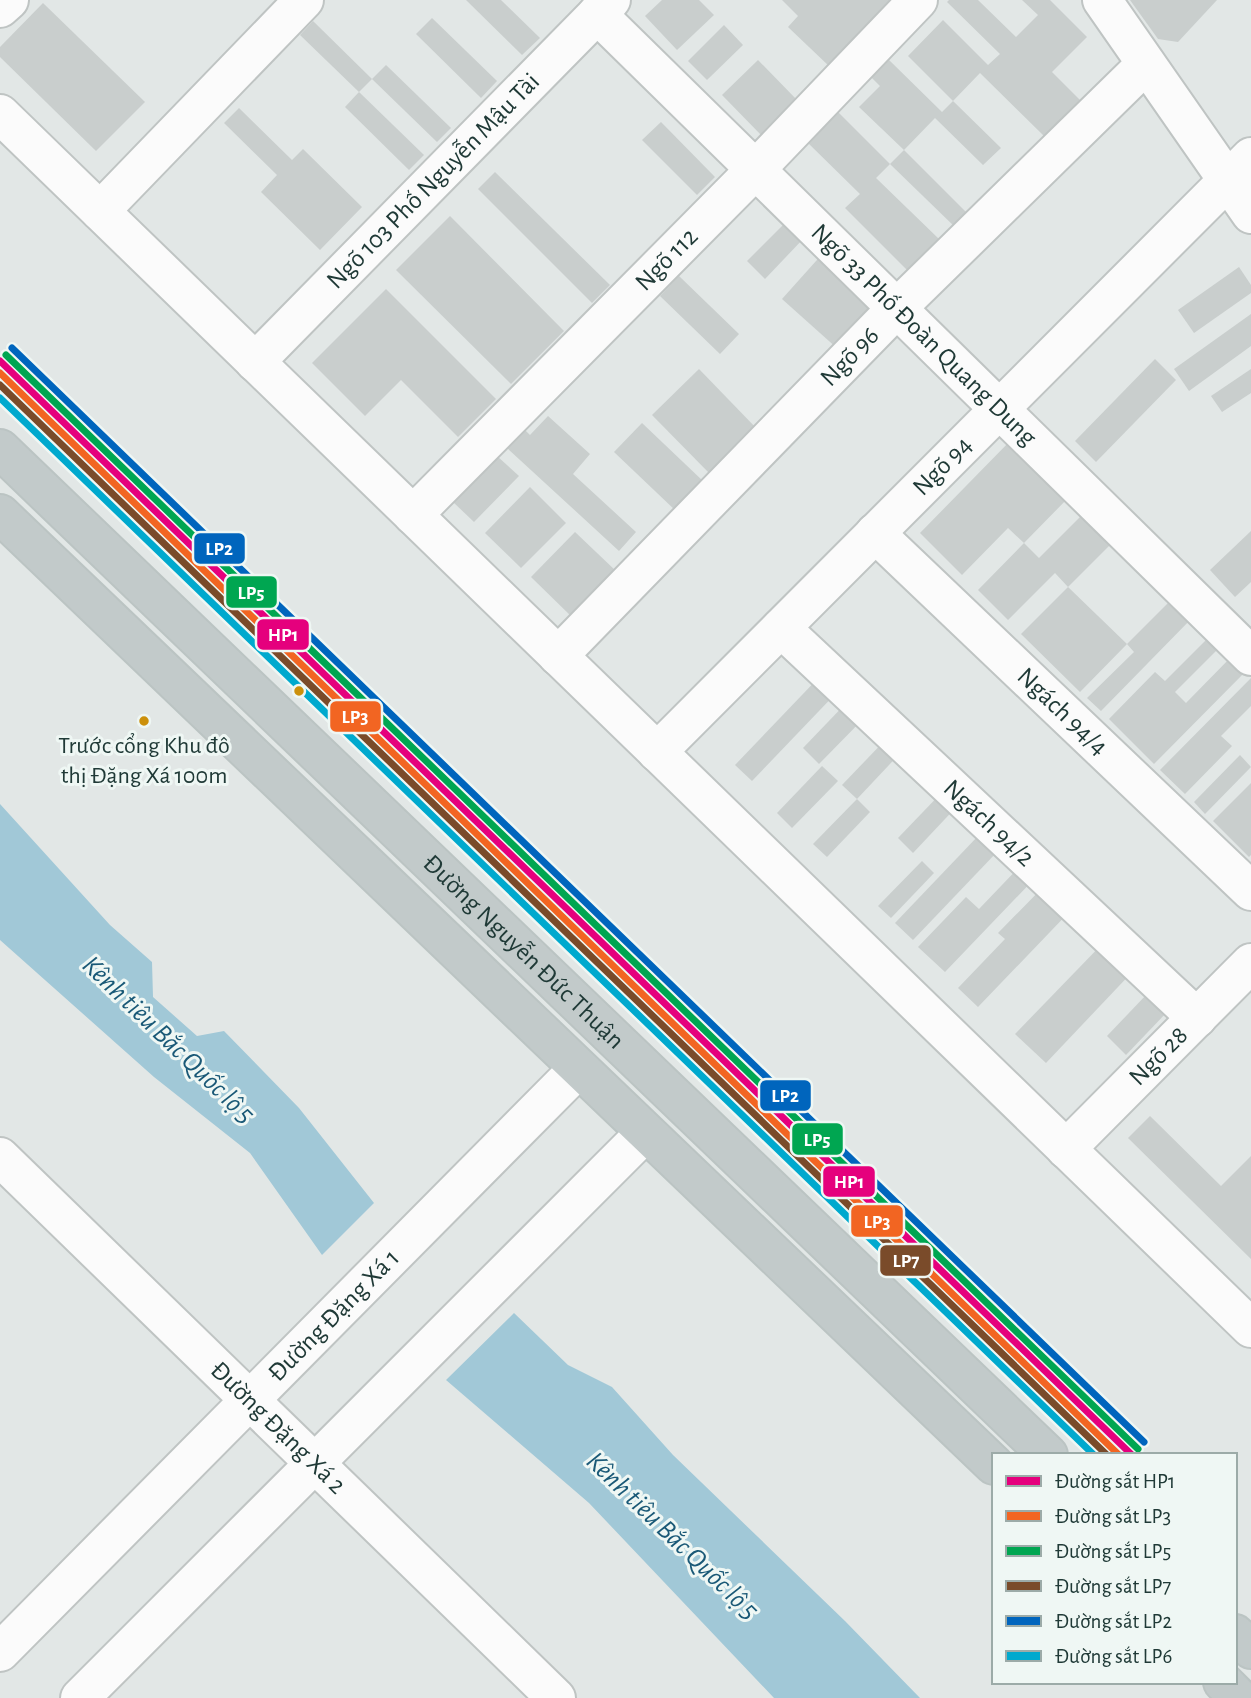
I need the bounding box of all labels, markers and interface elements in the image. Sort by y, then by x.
street label: Ngõ 103 Phố Nguyễn Mậu Tài [322,68,544,294]
street label: Ngõ 33 Phố Đoàn Quang Dung [806,219,1042,451]
street label: Ngõ 112 [630,223,703,296]
street label: Ngõ 96 [815,322,884,391]
street label: Ngõ 94 [908,432,977,501]
line badge: LP2 [193,532,246,565]
text: LP2 [205,540,233,559]
line badge: LP5 [225,575,278,609]
text: LP5 [238,584,264,603]
line badge: HP1 [256,618,310,651]
text: HP1 [268,626,298,645]
street label: Ngách 94/4 [1012,663,1113,760]
unlabelled marker [292,684,306,698]
line badge: LP3 [329,700,382,733]
text: LP3 [342,708,368,727]
marker: Trước cổng Khu đô thị Đặng Xá 100m [137,714,151,728]
place label: Trước cổng Khu đô thị Đặng Xá 100m [58,733,230,788]
street label: Ngách 94/2 [939,775,1039,871]
street label: Đường Nguyễn Đức Thuận [418,850,629,1054]
water label: Kênh tiêu Bắc Quốc lộ 5 [76,951,260,1129]
street label: Ngõ 28 [1124,1022,1193,1090]
line badge: LP2 [759,1079,812,1112]
text: LP2 [771,1087,799,1106]
line badge: LP5 [791,1122,844,1156]
text: LP5 [804,1131,830,1150]
line badge: HP1 [822,1165,876,1198]
text: HP1 [834,1173,864,1192]
line badge: LP3 [850,1204,904,1238]
text: LP3 [864,1213,890,1232]
street label: Đường Đặng Xá 1 [263,1244,404,1386]
line badge: LP7 [879,1244,932,1277]
text: LP7 [893,1252,919,1271]
street label: Đường Đặng Xá 2 [205,1356,351,1499]
water label: Kênh tiêu Bắc Quốc lộ 5 [580,1447,764,1625]
legend [992,1453,1237,1684]
text: Đường sắt HP1 [1055,1471,1175,1492]
text: Đường sắt LP3 [1055,1506,1171,1527]
text: Đường sắt LP5 [1055,1541,1171,1562]
text: Đường sắt LP7 [1055,1576,1171,1597]
text: Đường sắt LP2 [1055,1611,1172,1632]
text: Đường sắt LP6 [1055,1646,1172,1667]

